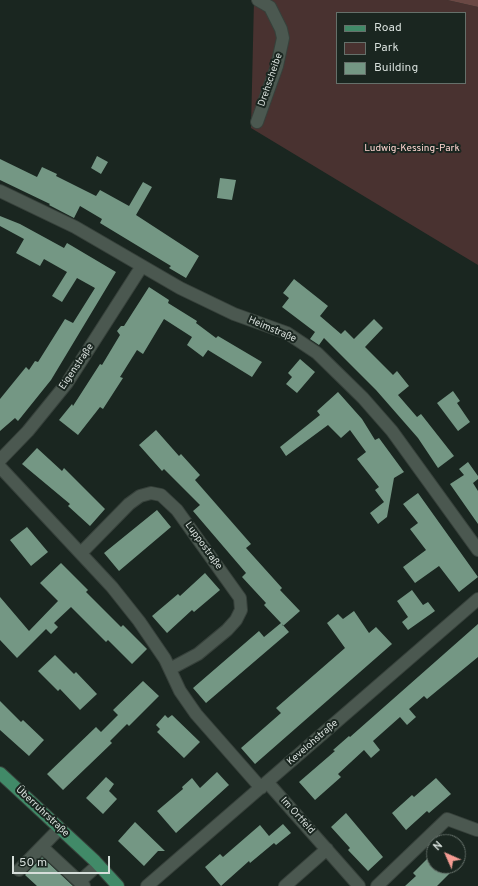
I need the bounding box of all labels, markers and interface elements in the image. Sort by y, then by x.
legend [336,12,466,84]
text: Road [374,20,402,36]
text: Park [374,40,399,56]
street label: Drehscheibe [256,52,286,108]
text: Building [374,60,418,76]
park label: Ludwig-Kessing-Park [364,143,460,155]
street label: Heimstraße [246,314,298,346]
street label: Eigenstraße [57,342,97,392]
street label: Luppostraße [182,520,224,572]
street label: Kevelohstraße [285,718,341,768]
street label: Überruhrstraße [13,784,71,840]
street label: Im Ortfeld [277,795,317,837]
north arrow [426,834,466,874]
text: N [430,838,446,854]
scale bar [14,848,112,874]
text: 50 m [19,855,47,871]

